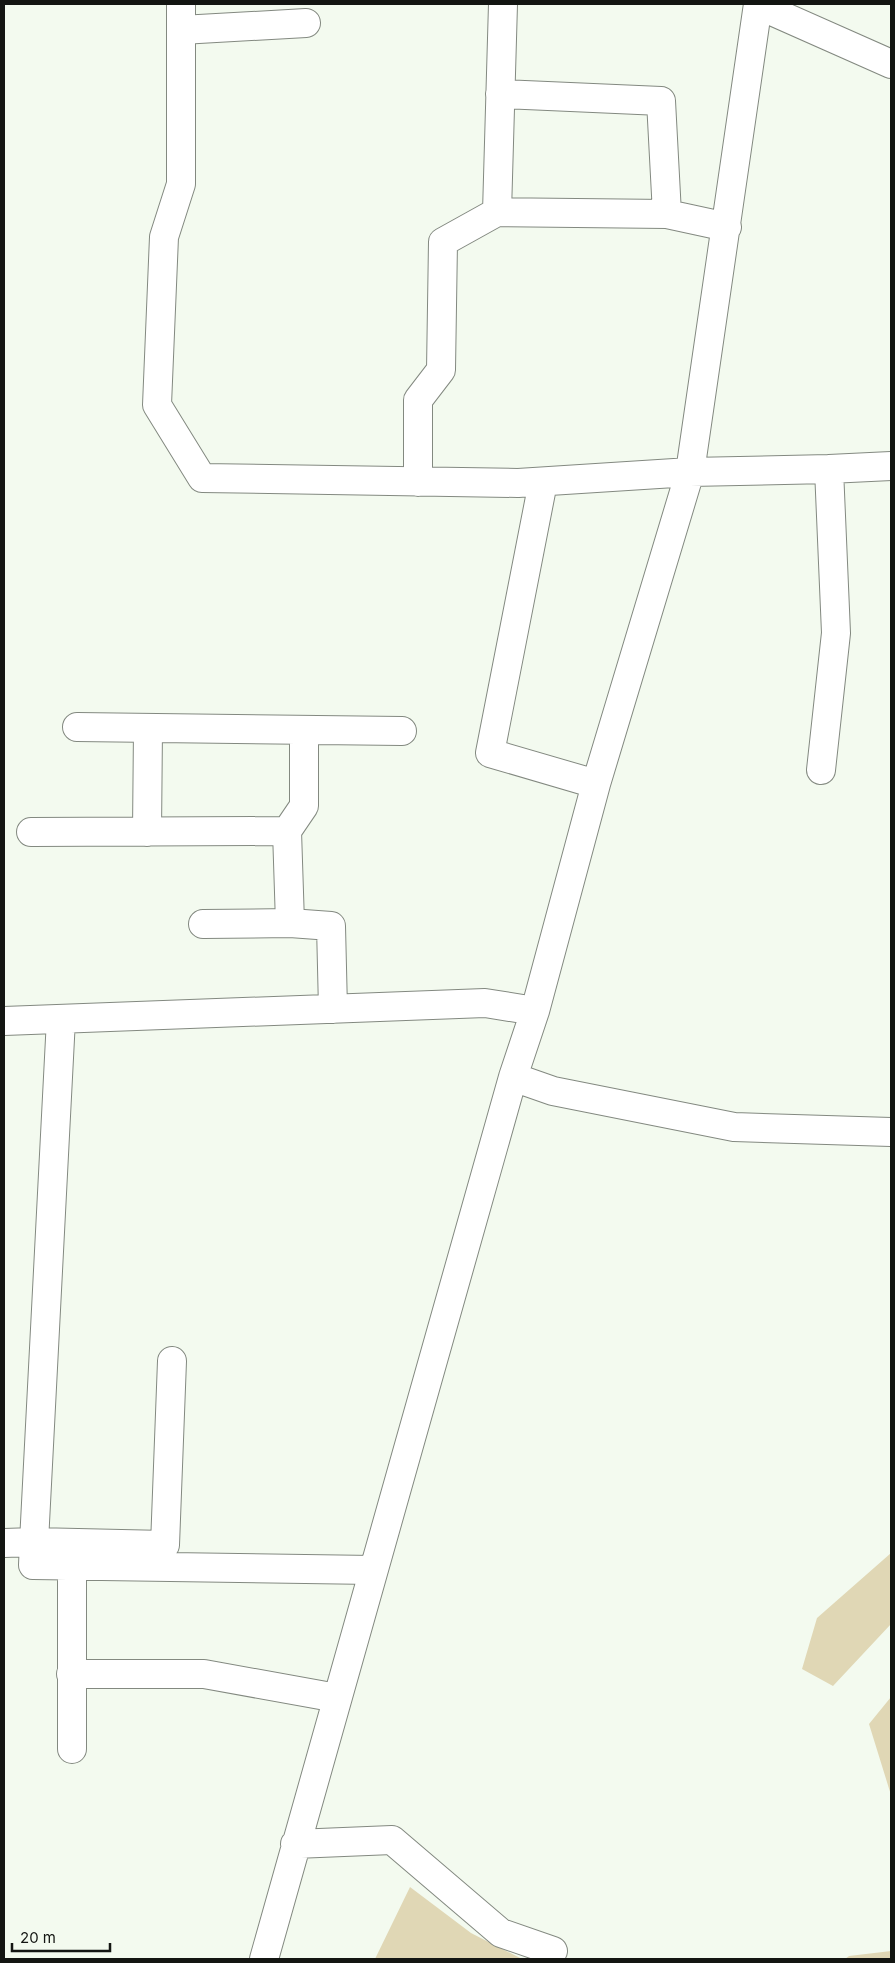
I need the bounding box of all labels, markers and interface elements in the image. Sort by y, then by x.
scale bar [12,1920,110,1952]
text: 20 m [20,1928,56,1947]

